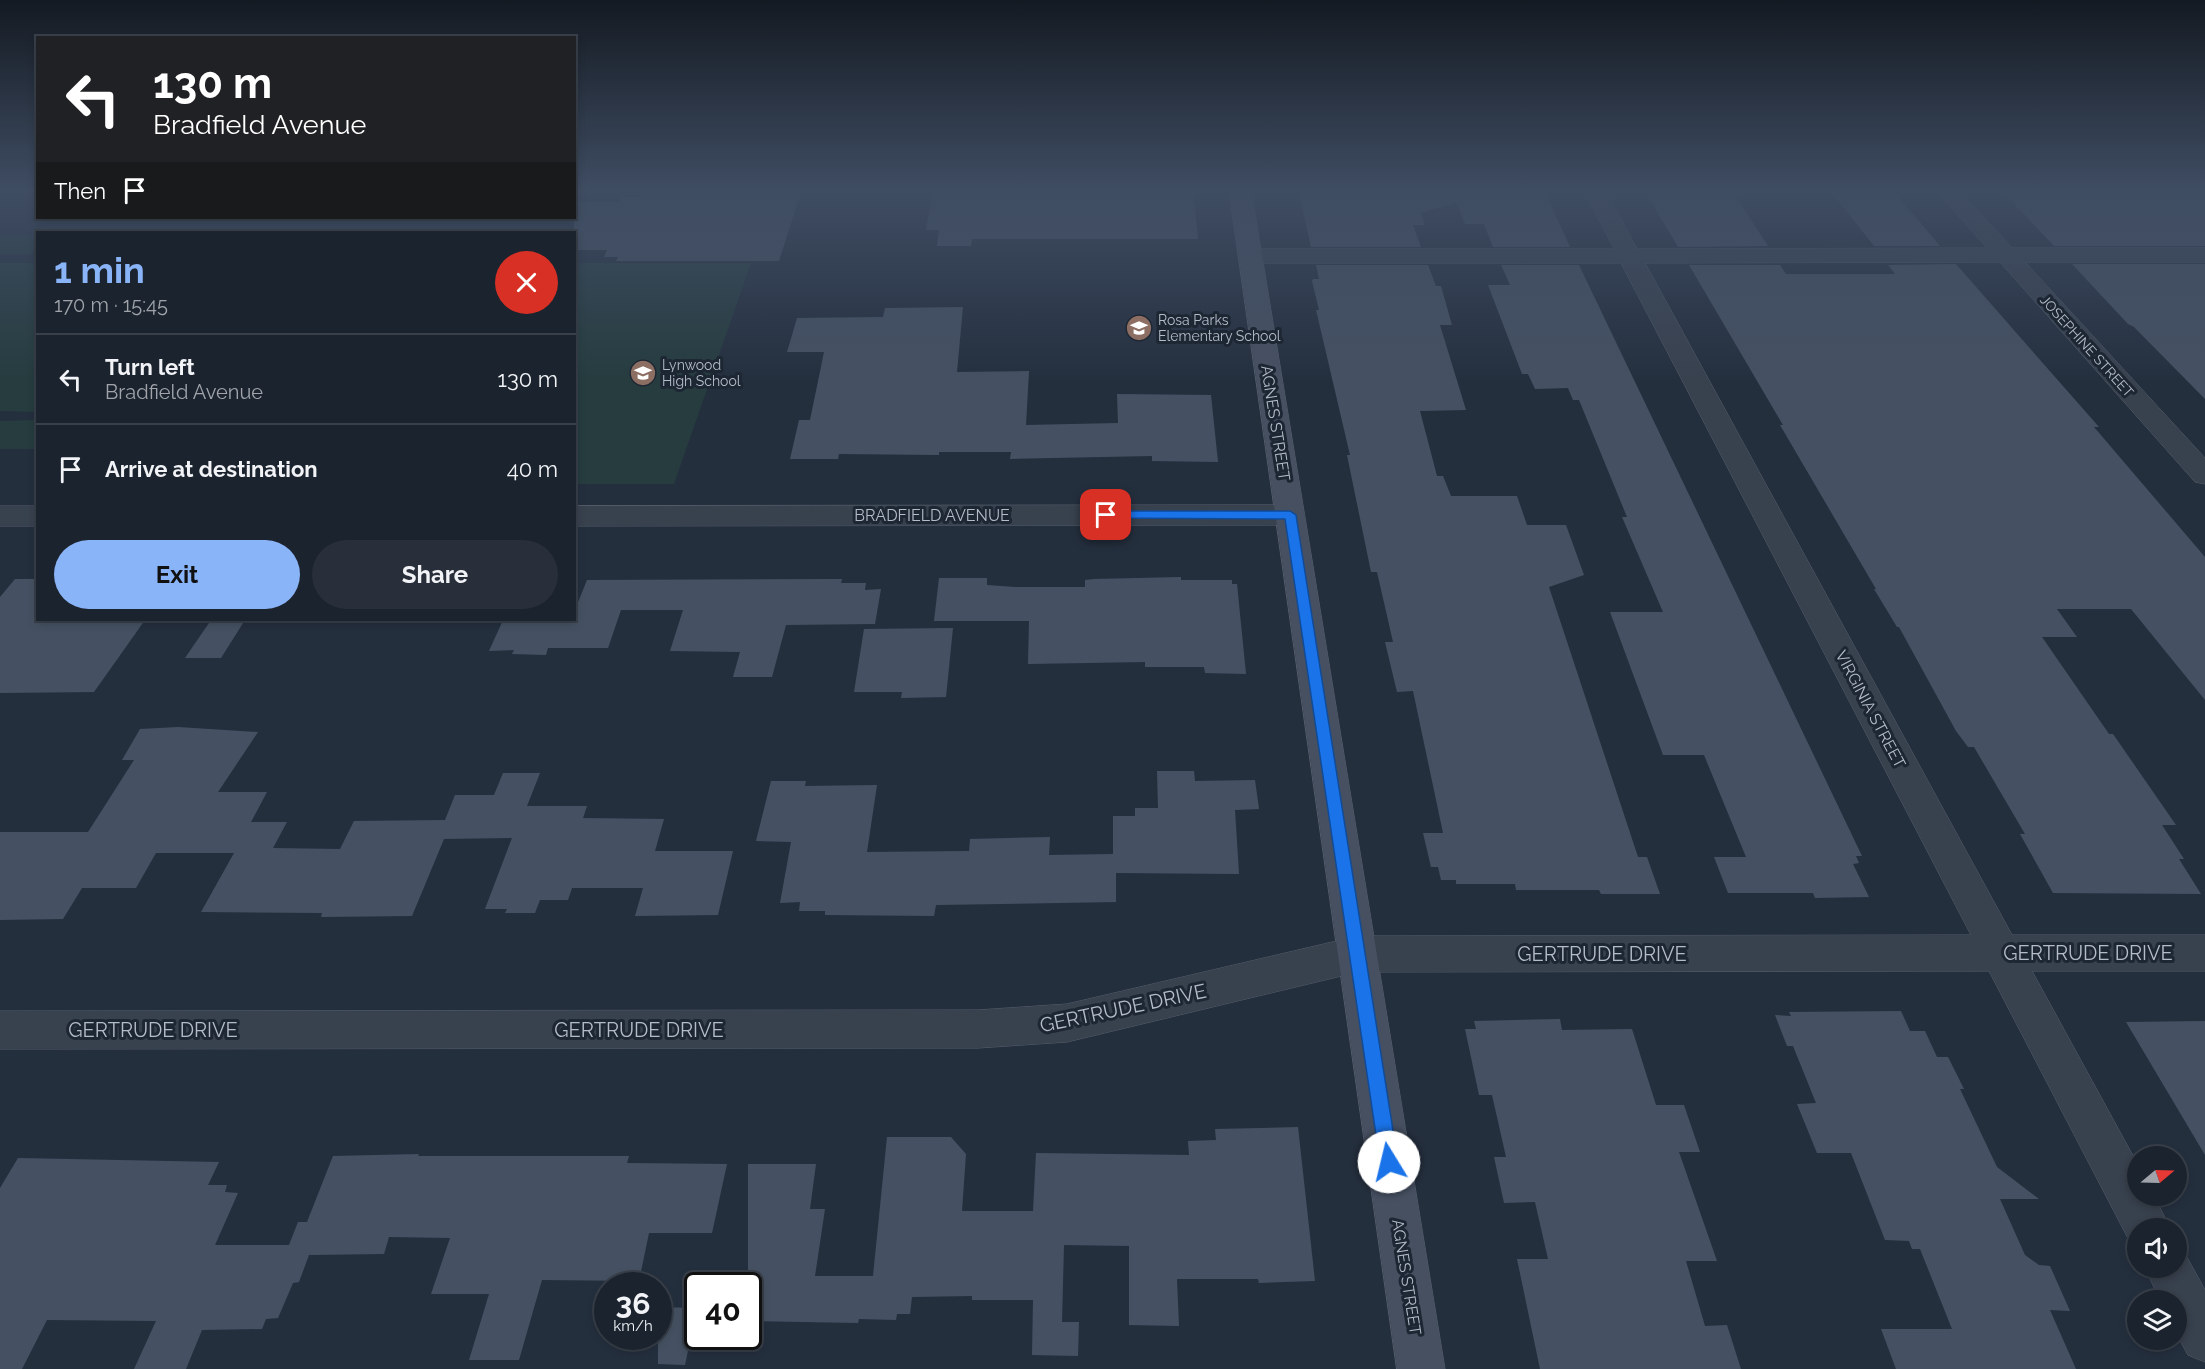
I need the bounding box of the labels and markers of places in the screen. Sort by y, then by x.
place label: Rosa Parks Elementary School [1158,312,1281,344]
school or university icon: Rosa Parks Elementary School [1124,313,1154,343]
place label: Lynwood High School [662,357,741,389]
school or university icon: Lynwood High School [628,358,658,388]
pin [1080,489,1131,540]

